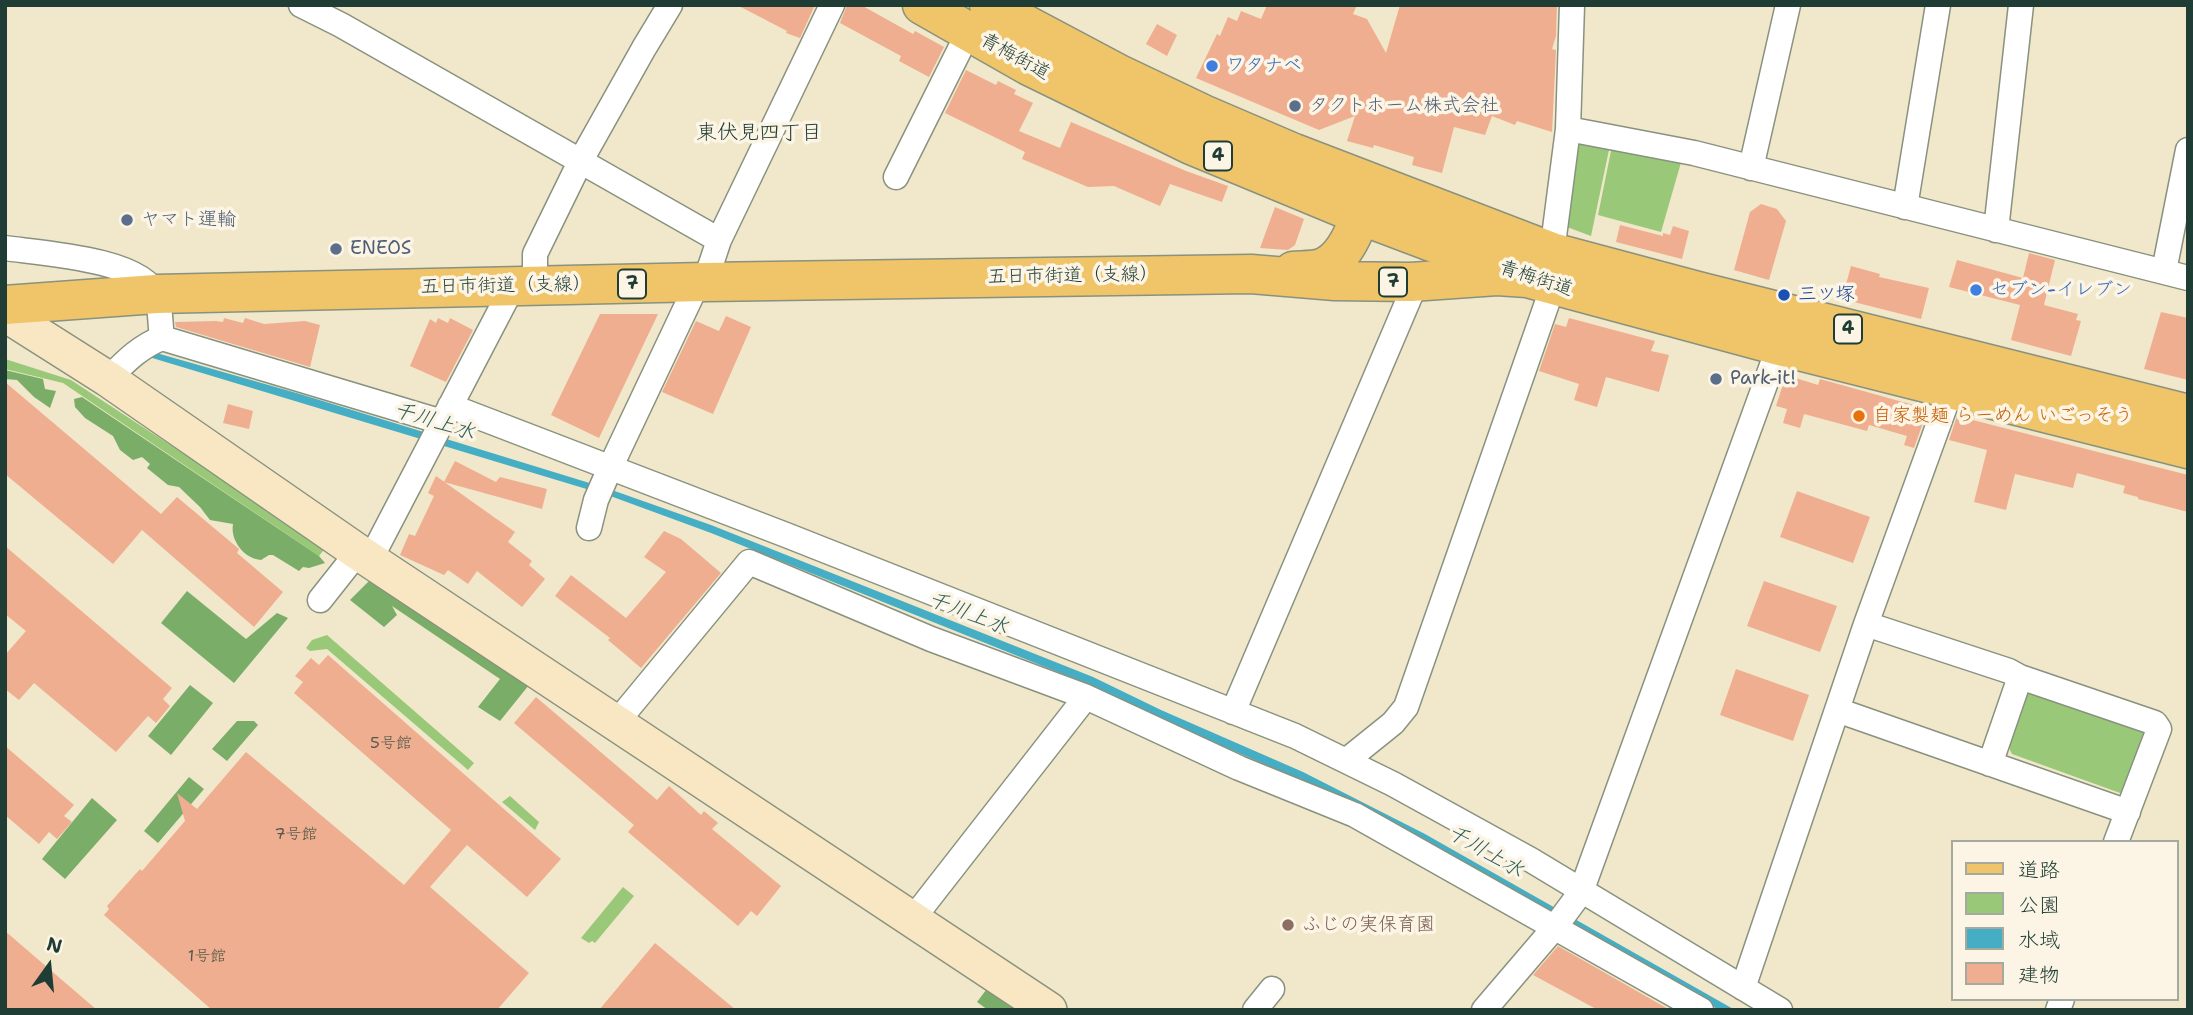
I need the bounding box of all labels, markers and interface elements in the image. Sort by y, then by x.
street label: 青梅街道 [976,29,1054,85]
place label: ワタナベ [1226,55,1302,77]
marker: ワタナベ [1204,58,1220,74]
place label: タクトホーム株式会社 [1309,95,1499,117]
marker: タクトホーム株式会社 [1287,98,1303,114]
district label: 東伏見四丁目 [696,121,822,147]
road number: 4 [1204,141,1232,170]
place label: ヤマト運輸 [141,209,236,231]
marker: ヤマト運輸 [119,212,135,228]
place label: ENEOS [350,238,411,260]
marker: ENEOS [328,241,344,257]
street label: 青梅街道 [1496,256,1576,302]
street label: 五日市街道（支線） [987,263,1159,289]
road number: 7 [1379,268,1407,296]
road number: 7 [618,270,646,298]
street label: 五日市街道（支線） [420,273,592,299]
place label: セブン-イレブン [1990,279,2132,301]
marker: セブン-イレブン [1968,282,1984,298]
place label: 三ツ塚 [1798,284,1855,306]
marker: 三ツ塚 [1776,287,1792,303]
road number: 4 [1834,314,1862,344]
place label: Park-it! [1730,368,1796,390]
marker: Park-it! [1708,371,1724,387]
water label: 千川上水 [390,398,478,446]
place label: 自家製麺 らーめん いごっそう [1873,405,2133,427]
marker: 自家製麺 らーめん いごっそう [1851,408,1867,424]
water label: 千川上水 [924,587,1012,641]
house number: 5号館 [370,734,412,754]
water label: 千川上水 [1442,820,1528,884]
house number: 7号館 [274,825,318,845]
legend [1952,840,2179,1001]
text: 道路 [2018,856,2060,884]
text: 公園 [2018,891,2060,919]
place label: ふじの実保育園 [1302,914,1435,936]
marker: ふじの実保育園 [1280,917,1296,933]
text: 水域 [2018,926,2060,954]
north arrow [14,931,84,1001]
text: N [44,931,65,959]
house number: 1号館 [188,947,226,967]
text: 建物 [2018,961,2060,989]

